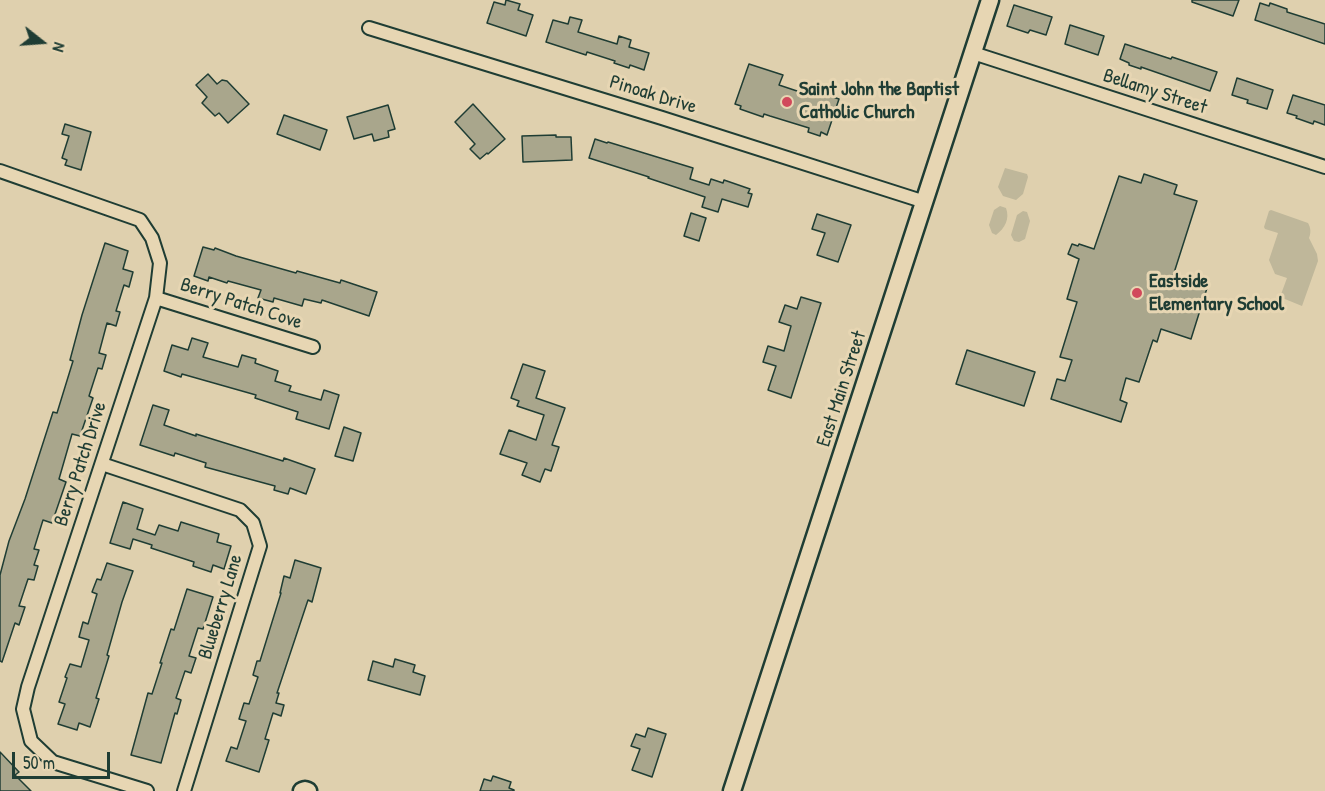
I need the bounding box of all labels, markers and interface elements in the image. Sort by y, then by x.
north arrow [12,12,72,72]
text: N [47,40,71,55]
street label: Bellamy Street [1100,64,1210,120]
street label: Pinoak Drive [607,70,699,120]
place label: Saint John the Baptist Catholic Church [799,78,959,125]
marker: Saint John the Baptist Catholic Church [780,95,794,109]
place label: Eastside Elementary School [1149,270,1284,317]
street label: Berry Patch Cove [177,273,305,335]
marker: Eastside Elementary School [1130,286,1144,300]
street label: East Main Street [812,328,872,450]
street label: Berry Patch Drive [50,399,112,529]
street label: Blueberry Lane [194,552,248,662]
scale bar [15,740,112,778]
text: 50 m [23,750,55,775]

